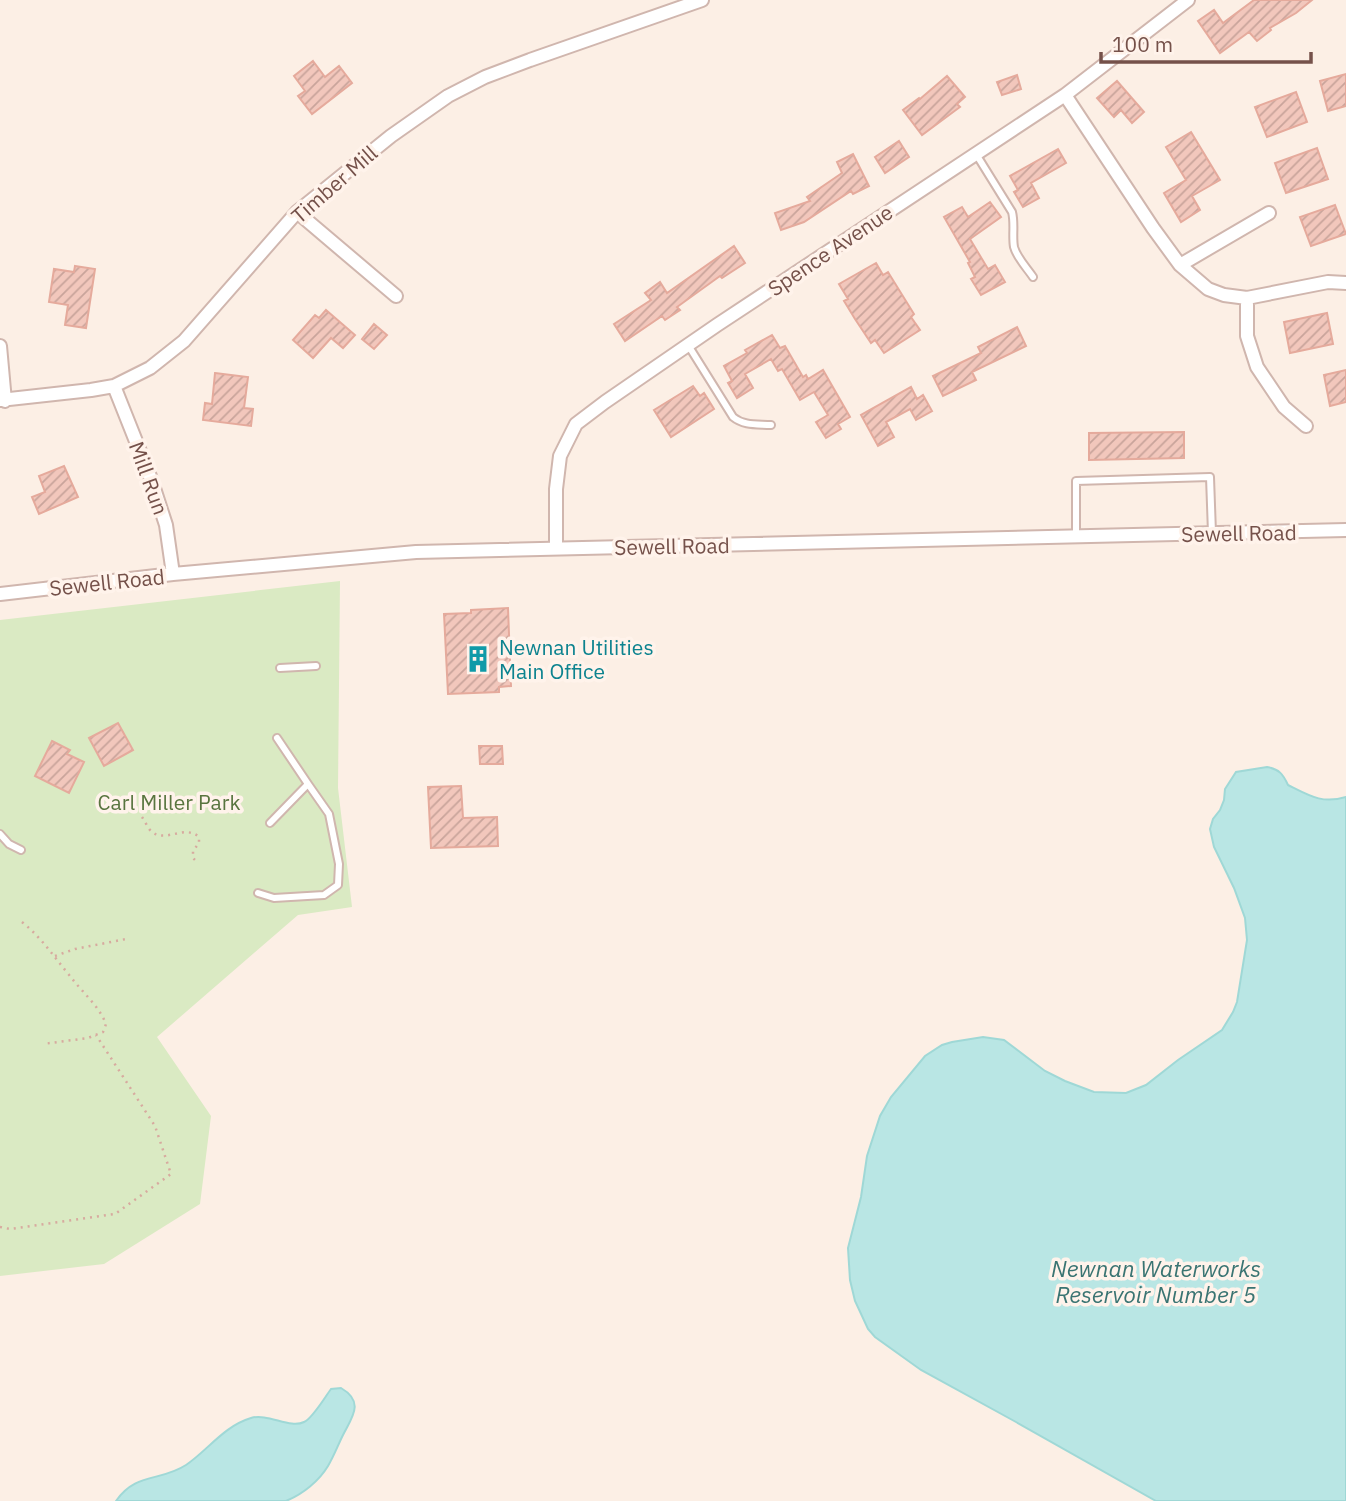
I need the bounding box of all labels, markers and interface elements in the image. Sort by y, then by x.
scale bar [1101,21,1311,65]
text: 100 m [1112,30,1173,58]
street label: Timber Mill [285,139,383,229]
street label: Spence Avenue [762,198,898,302]
street label: Mill Run [123,438,175,518]
street label: Sewell Road [1181,518,1297,548]
street label: Sewell Road [614,531,730,561]
street label: Sewell Road [48,562,166,602]
place label: Newnan Utilities Main Office [499,633,654,685]
building icon: Newnan Utilities Main Office [463,644,493,674]
park label: Carl Miller Park [98,788,240,816]
water label: Newnan Waterworks Reservoir Number 5 [1051,1253,1261,1309]

